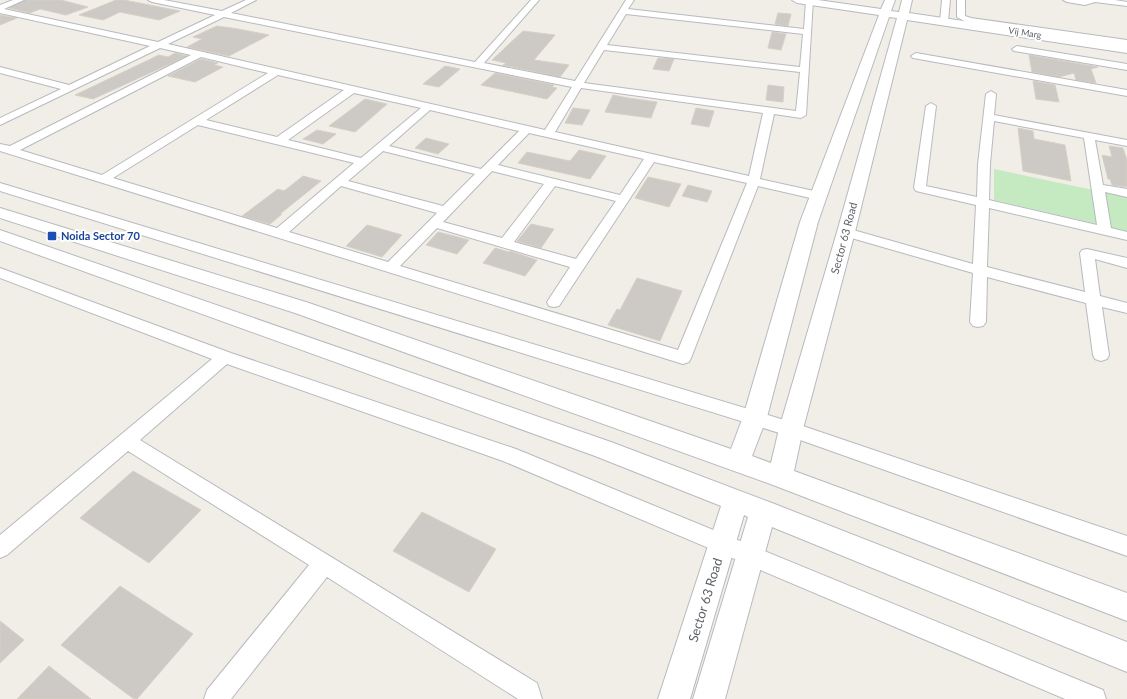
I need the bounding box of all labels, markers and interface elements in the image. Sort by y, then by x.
street label: Vij Marg [1008,24,1043,41]
street label: Sector 63 Road [828,201,859,275]
place label: Noida Sector 70 [61,229,140,242]
marker: Noida Sector 70 [46,230,58,242]
street label: Sector 63 Road [685,556,725,644]

